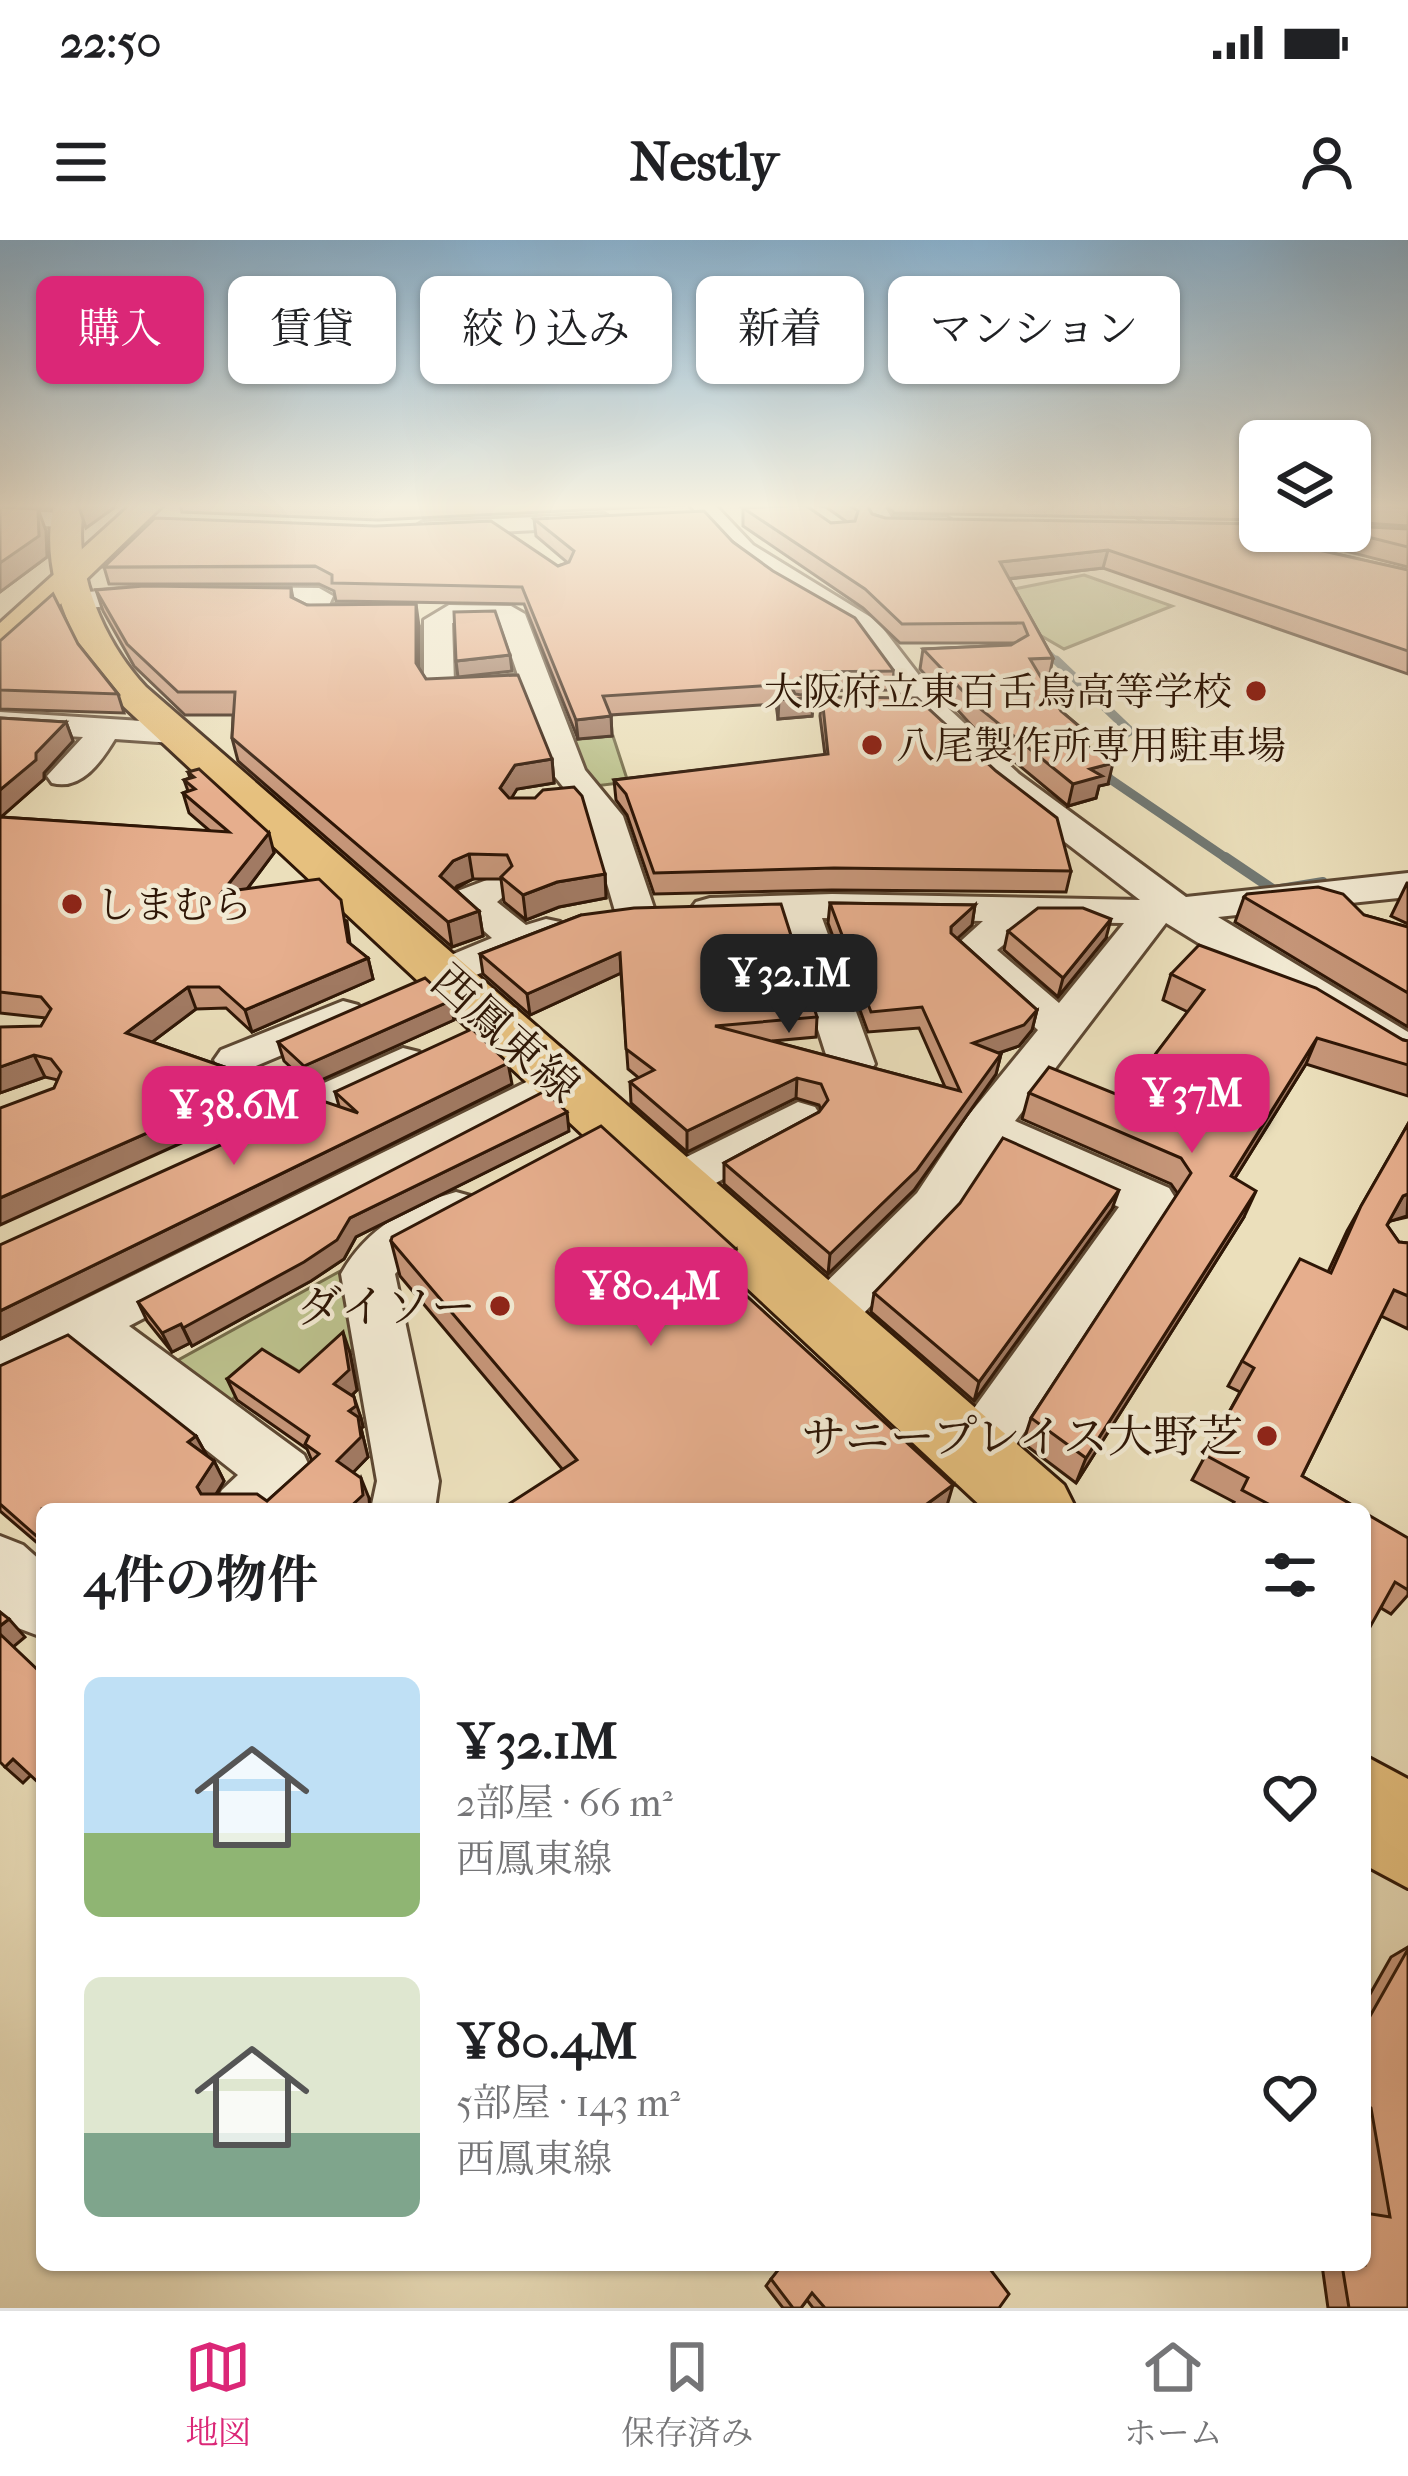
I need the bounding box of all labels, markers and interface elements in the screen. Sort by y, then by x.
text: 22:50 [60,16,161,69]
icon: menu [48,129,114,195]
icon: person [1294,129,1360,195]
text: Nestly [630,131,778,194]
chip: 購入 [36,276,204,384]
chip: 賃貸 [228,276,396,384]
chip: 絞り込み [420,276,672,384]
chip: 新着 [696,276,864,384]
chip: マンション [888,276,1180,384]
map controls [1239,420,1371,552]
button: layers [1239,420,1371,552]
place label: 大阪府立東百舌鳥高等学校 [764,669,1232,715]
marker: 大阪府立東百舌鳥高等学校 [1243,678,1269,704]
place label: 八尾製作所専用駐車場 [896,723,1286,769]
marker: 八尾製作所専用駐車場 [859,732,885,758]
place label: しまむら [96,882,252,928]
marker: しまむら [59,891,85,917]
pin: ¥32.1M [691,934,887,1036]
text: ¥32.1M [727,950,851,996]
street label: 西鳳東線 [420,954,590,1114]
pin: ¥37M [1121,1054,1263,1156]
pin: ¥38.6M [136,1066,332,1168]
text: ¥37M [1142,1070,1242,1116]
text: ¥38.6M [169,1082,299,1128]
pin: ¥80.4M [553,1247,749,1349]
text: ¥80.4M [582,1263,720,1309]
place label: ダイソー [297,1281,476,1334]
marker: ダイソー [487,1293,513,1319]
place label: サニープレイス大野芝 [802,1411,1243,1464]
marker: サニープレイス大野芝 [1254,1423,1280,1449]
icon: filters [1257,1542,1323,1608]
text: 4件の物件 [84,1550,318,1610]
text: ¥32.1M [456,1711,617,1771]
icon: home [180,1725,324,1869]
icon: heart [1257,1764,1323,1830]
text: 2部屋 · 66 m² [456,1780,673,1826]
text: 西鳳東線 [456,1836,612,1882]
text: ¥80.4M [456,2011,637,2071]
icon: home [180,2025,324,2169]
icon: heart [1257,2064,1323,2130]
text: 5部屋 · 143 m² [456,2080,680,2126]
text: 西鳳東線 [456,2136,612,2182]
tab: 地図 [185,2334,251,2453]
tab: 保存済み [621,2334,753,2453]
tab: ホーム [1124,2334,1223,2453]

